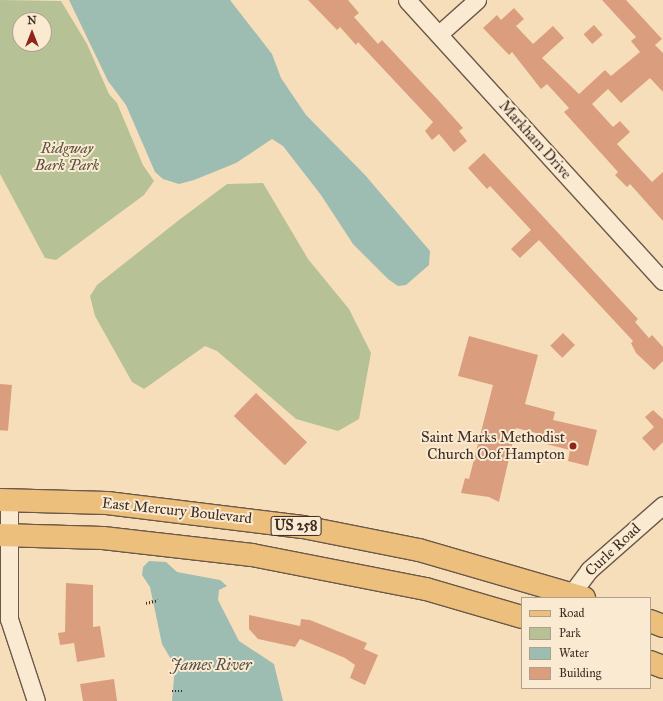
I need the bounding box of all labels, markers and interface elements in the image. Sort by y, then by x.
north arrow [12,12,52,52]
text: N [27,14,37,27]
street label: Markham Drive [495,97,575,183]
park label: Ridgway Bark Park [35,139,99,174]
place label: Saint Marks Methodist Church Oof Hampton [421,428,565,463]
marker: Saint Marks Methodist Church Oof Hampton [568,441,578,451]
street label: East Mercury Boulevard [101,494,253,528]
road number: US 258 [270,514,322,538]
street label: Curle Road [582,520,644,580]
legend [521,597,651,689]
text: Road [559,606,585,620]
text: Park [559,626,581,640]
text: Water [559,646,589,660]
water label: James River [170,655,252,675]
text: Building [559,666,601,680]

